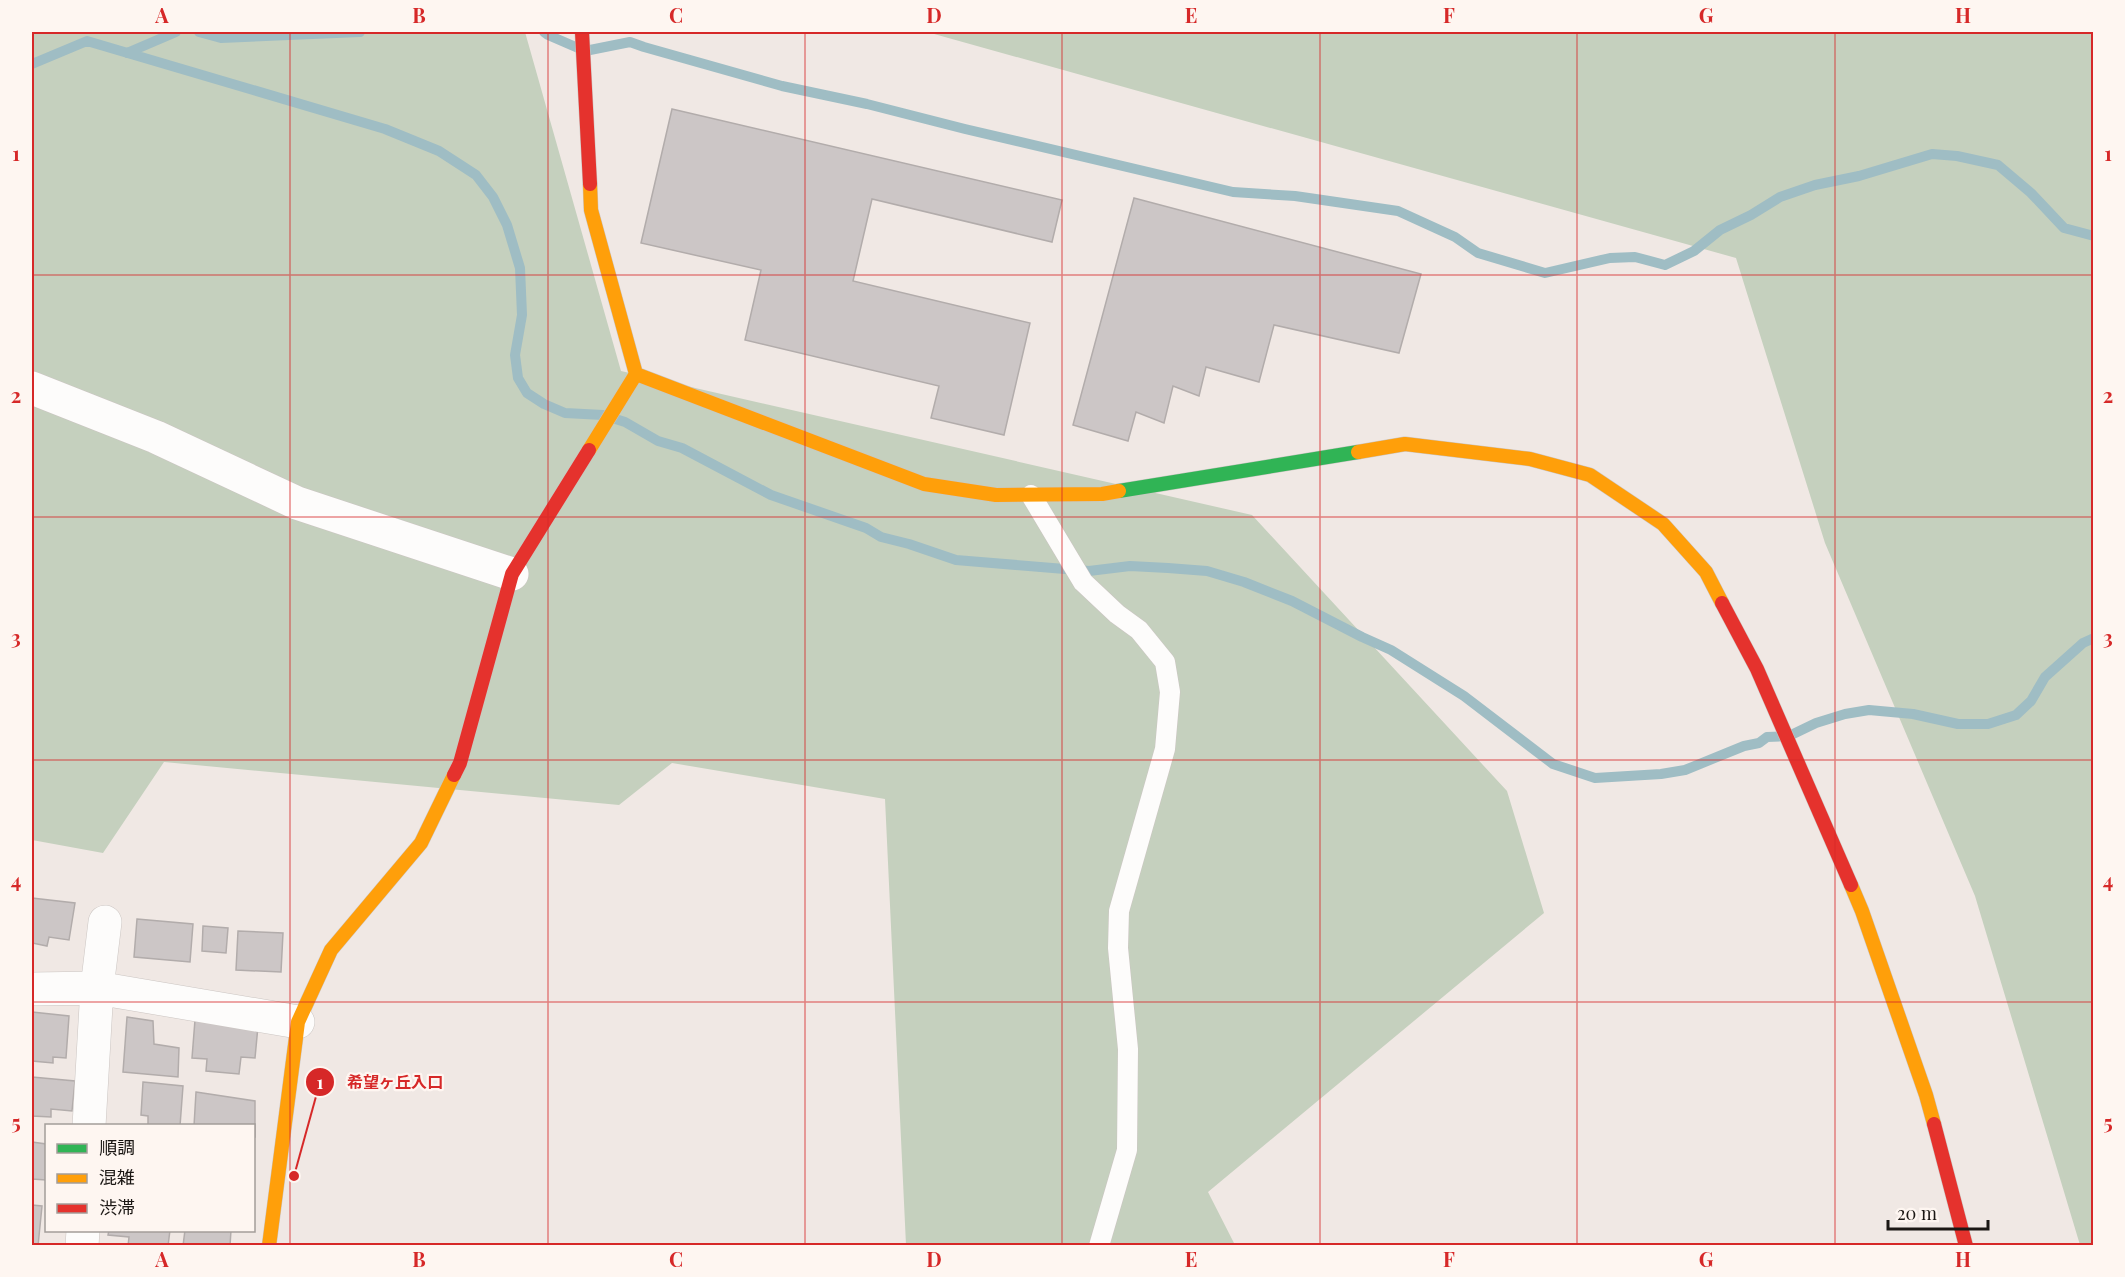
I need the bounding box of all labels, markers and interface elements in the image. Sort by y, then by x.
text: A [154,1,169,28]
text: B [412,1,426,28]
text: C [669,1,683,28]
text: D [926,1,942,28]
text: E [1185,1,1197,28]
text: F [1443,1,1455,28]
text: G [1699,1,1714,28]
text: H [1955,1,1971,28]
text: 1 [12,139,20,166]
text: 1 [2104,139,2112,166]
text: 2 [11,381,21,408]
text: 2 [2103,381,2113,408]
text: 3 [11,623,21,650]
text: 3 [2103,623,2113,650]
text: 4 [11,866,21,893]
text: 4 [2103,866,2113,893]
callout: 希望ヶ丘入口 [305,1065,455,1099]
text: 1 [317,1070,324,1094]
text: 希望ヶ丘入口 [347,1071,443,1092]
text: 5 [11,1108,21,1135]
text: 5 [2103,1108,2113,1135]
legend [45,1124,255,1232]
text: 順調 [99,1135,135,1159]
text: 混雑 [99,1165,135,1189]
scale bar [1888,1193,1988,1231]
text: 渋滞 [99,1195,135,1219]
text: 20 m [1897,1201,1937,1225]
text: A [154,1245,169,1272]
text: B [412,1245,426,1272]
text: C [669,1245,683,1272]
text: D [926,1245,942,1272]
text: E [1185,1245,1197,1272]
text: F [1443,1245,1455,1272]
text: G [1699,1245,1714,1272]
text: H [1955,1245,1971,1272]

